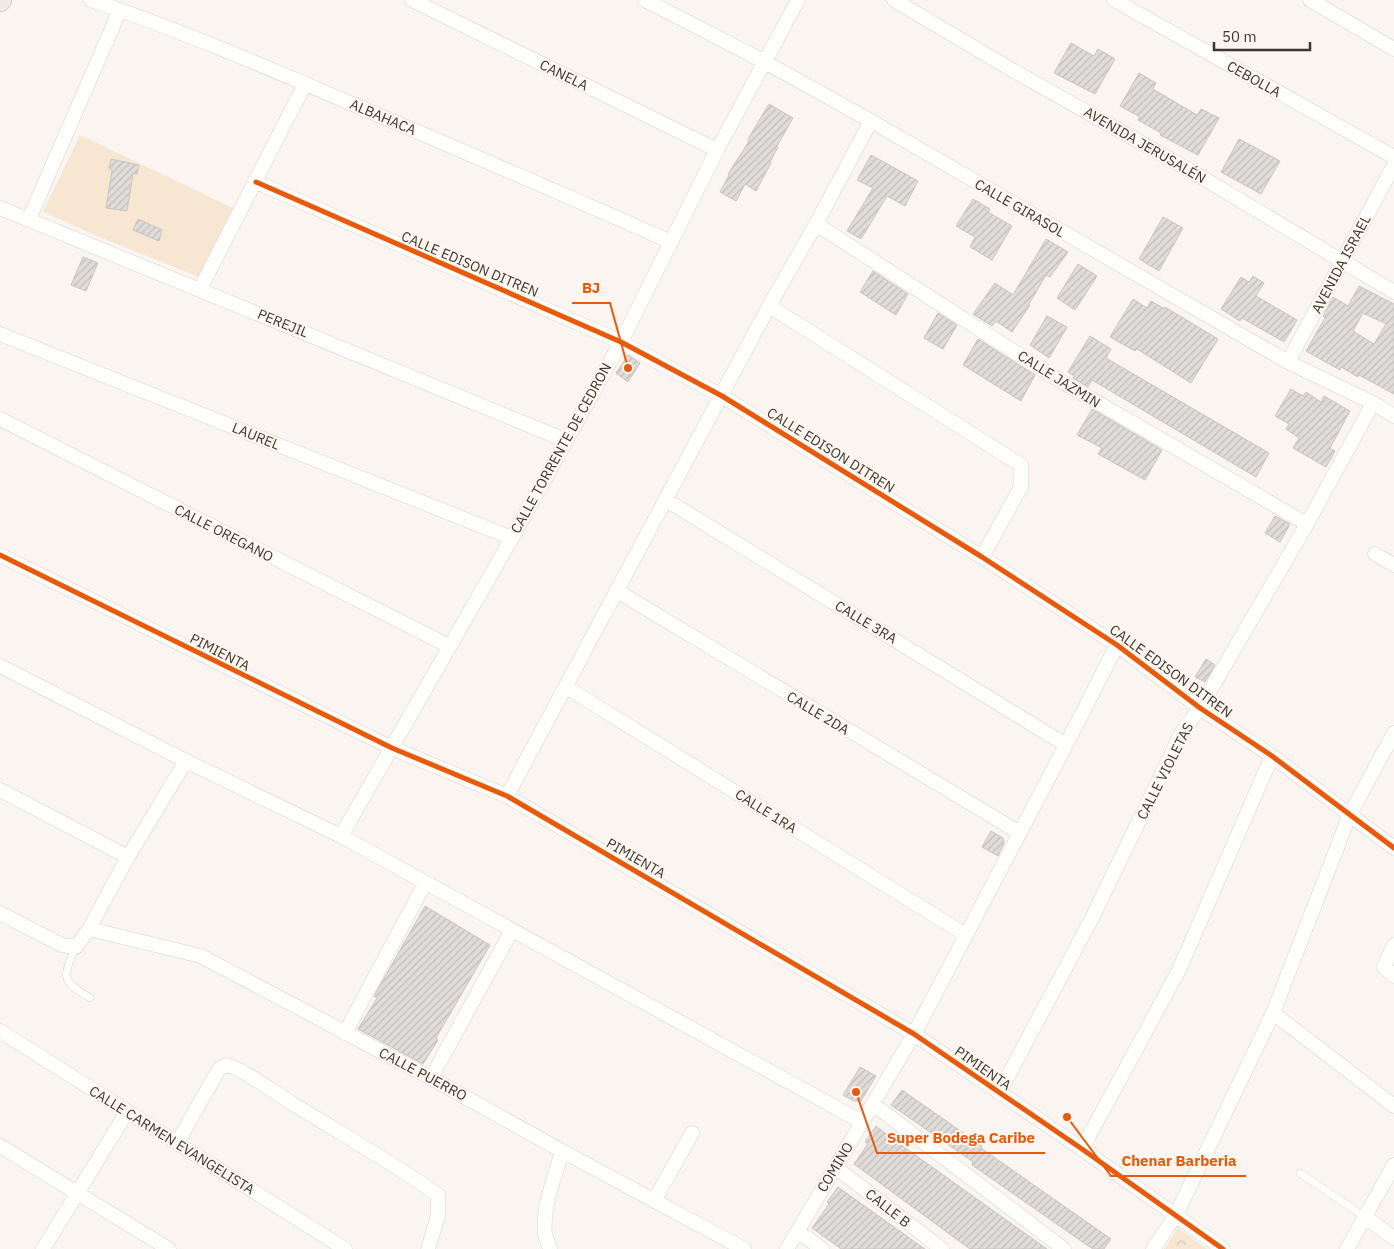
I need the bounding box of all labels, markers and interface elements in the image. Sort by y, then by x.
scale bar [1214,20,1310,52]
text: 50 m [1222,27,1257,46]
street label: CANELA [537,56,591,94]
street label: CEBOLLA [1224,57,1284,101]
street label: ALBAHACA [347,95,419,139]
street label: AVENIDA JERUSALÉN [1081,102,1210,187]
street label: CALLE GIRASOL [972,175,1068,241]
street label: AVENIDA ISRAEL [1307,212,1375,316]
street label: CALLE EDISON DITREN [399,227,541,301]
callout: BJ [572,273,610,303]
text: BJ [582,278,600,297]
street label: PEREJIL [255,305,311,341]
street label: CALLE JAZMIN [1014,346,1104,412]
street label: CALLE TORRENTE DE CEDRON [507,360,615,536]
street label: CALLE EDISON DITREN [764,403,898,497]
street label: LAUREL [230,418,282,454]
street label: CALLE OREGANO [171,500,277,566]
street label: CALLE 3RA [832,596,900,648]
street label: CALLE EDISON DITREN [1106,620,1236,722]
street label: PIMIENTA [187,629,253,675]
street label: CALLE 2DA [783,687,853,739]
street label: CALLE VIOLETAS [1133,719,1197,823]
street label: CALLE 1RA [732,785,800,837]
street label: PIMIENTA [603,834,669,882]
street label: PIMIENTA [951,1042,1015,1094]
street label: CALLE PUERRO [376,1043,470,1105]
street label: CALLE CARMEN EVANGELISTA [86,1082,258,1198]
callout: Super Bodega Caribe [877,1123,1045,1153]
text: Super Bodega Caribe [887,1128,1035,1147]
street label: COMINO [813,1139,857,1195]
callout: Chenar Barberia [1111,1146,1246,1176]
text: Chenar Barberia [1121,1151,1237,1170]
street label: CALLE B [862,1185,914,1231]

